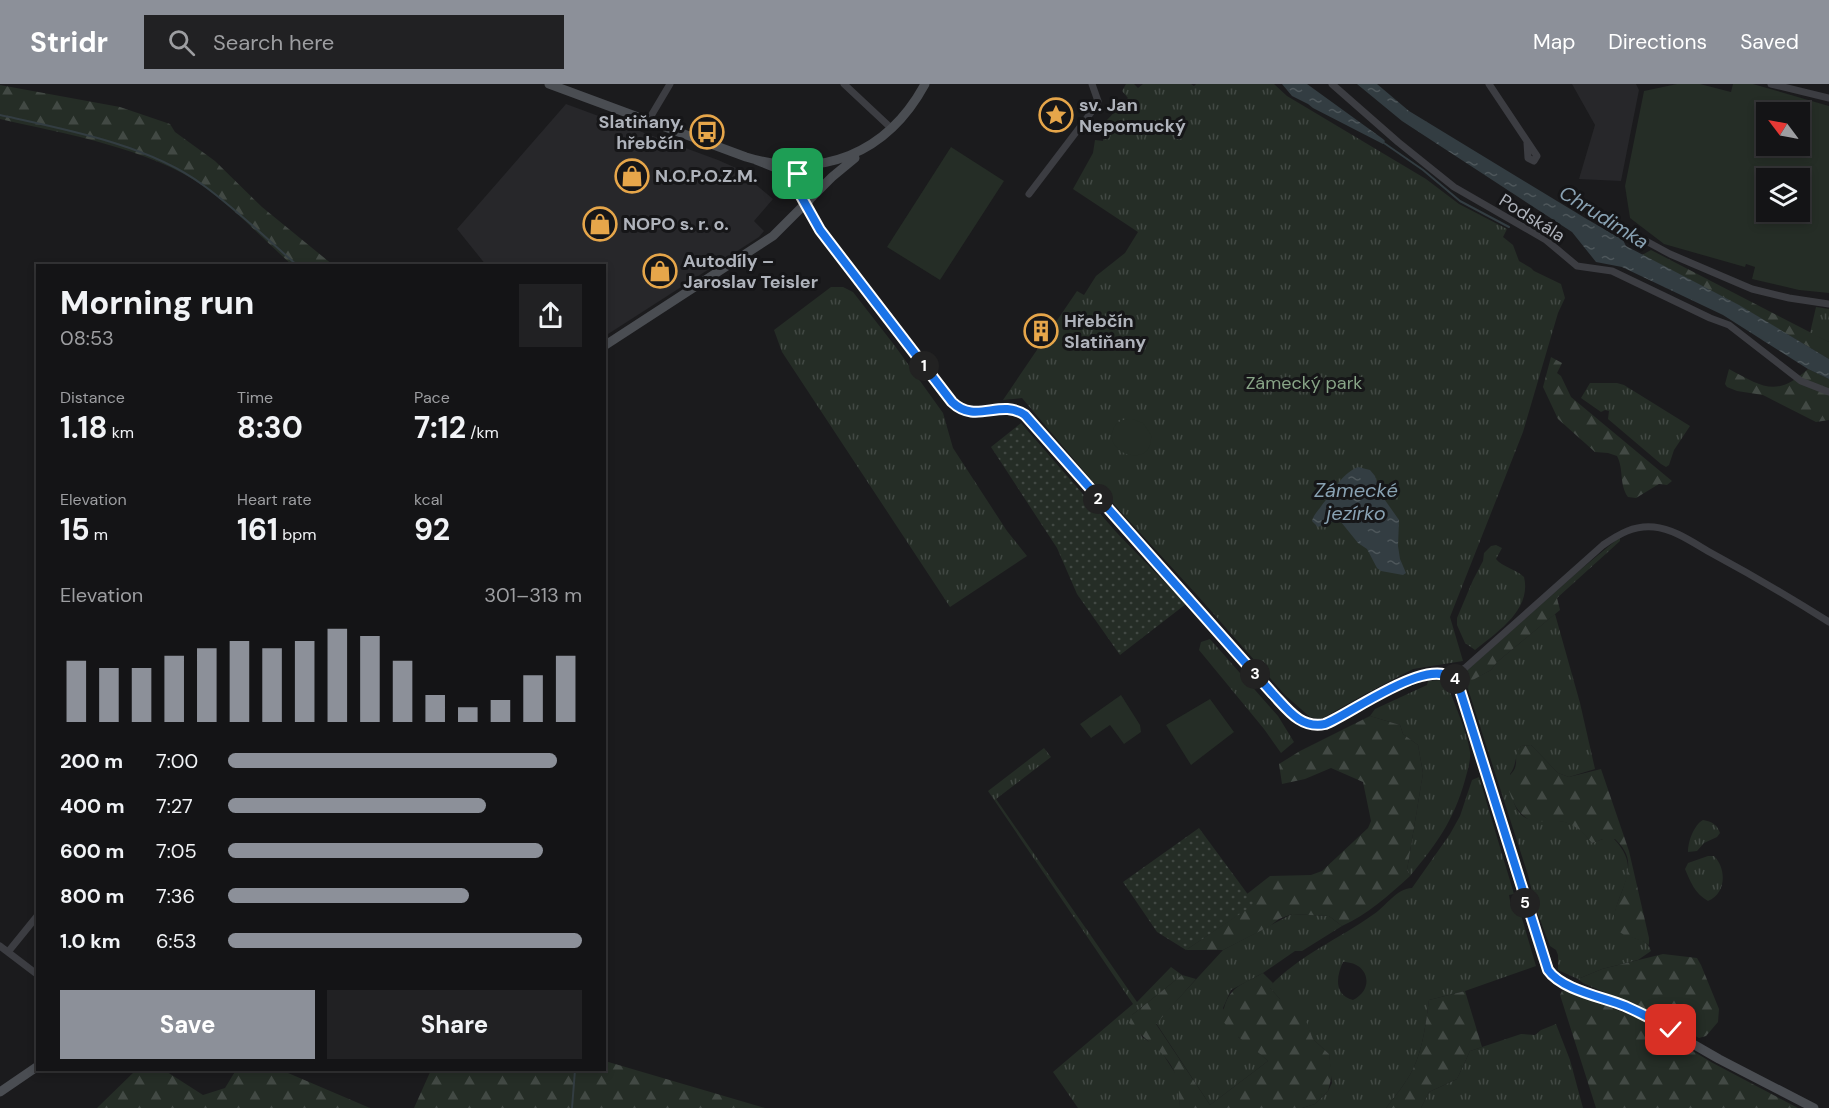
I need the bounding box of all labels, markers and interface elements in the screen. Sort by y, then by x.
search box [144,15,564,69]
text: Stridr [30,24,108,61]
icon: search [165,26,198,59]
text: Search here [213,28,334,57]
text: Map [1533,28,1575,56]
text: Directions [1608,28,1707,56]
text: Saved [1740,28,1799,56]
place label: sv. Jan Nepomucký [1079,93,1186,138]
place icon: sv. Jan Nepomucký [1038,97,1074,133]
north arrow [1756,102,1810,156]
map controls [1756,102,1810,222]
place label: Slatiňany, hřebčín [599,110,684,155]
bus stop icon: Slatiňany, hřebčín [689,114,725,150]
pin [772,148,823,199]
icon: arrive [781,157,814,190]
shop icon: N.O.P.O.Z.M. [614,158,650,194]
place label: N.O.P.O.Z.M. [655,164,758,188]
button: layers [1756,168,1810,222]
water label: Chrudimka [1554,179,1654,255]
street label: Podskála [1494,188,1570,248]
shop icon: NOPO s. r. o. [582,206,618,242]
place label: NOPO s. r. o. [623,212,729,236]
place label: Autodíly – Jaroslav Teisler [683,249,818,294]
shop icon: Autodíly – Jaroslav Teisler [642,253,678,289]
text: Morning run [60,281,254,324]
button: share [519,284,582,347]
place label: Hřebčín Slatiňany [1064,309,1146,354]
building icon: Hřebčín Slatiňany [1023,313,1059,349]
text: 08:53 [60,325,114,351]
pin: 1 [909,351,939,381]
text: 1 [921,355,927,376]
park label: Zámecký park [1246,371,1362,395]
text: Distance [60,387,125,408]
text: Time [237,387,273,408]
text: Pace [414,387,450,408]
text: 1.18 [60,408,107,447]
text: 8:30 [237,408,303,447]
text: 7:12 [414,408,466,447]
text: km [107,422,134,443]
text: /km [466,422,499,443]
water label: Zámecké jezírko [1314,477,1398,526]
pin: 2 [1083,484,1113,514]
text: 2 [1093,488,1103,509]
text: Elevation [60,489,127,510]
text: Heart rate [237,489,312,510]
text: kcal [414,489,443,510]
text: 15 [60,510,90,549]
text: 161 [237,510,278,549]
text: 92 [414,510,450,549]
text: m [90,524,108,545]
text: bpm [278,524,316,545]
text: Elevation [60,582,143,608]
text: 301–313 m [484,582,582,608]
pin: 3 [1240,659,1270,689]
text: 3 [1250,663,1260,684]
pin: 4 [1440,664,1470,694]
text: 4 [1450,668,1460,689]
text: 200 m [60,748,123,774]
text: 7:00 [156,748,198,774]
text: 400 m [60,793,125,819]
text: 7:27 [156,793,193,819]
text: 600 m [60,838,124,864]
text: 7:05 [156,838,197,864]
text: 800 m [60,883,124,909]
text: 7:36 [156,883,195,909]
pin: 5 [1510,888,1540,918]
text: 5 [1520,892,1530,913]
text: 1.0 km [60,928,121,954]
text: 6:53 [156,928,197,954]
button: Save [60,990,315,1059]
button: Share [327,990,582,1059]
pin [1645,1004,1696,1055]
icon: check [1654,1013,1687,1046]

